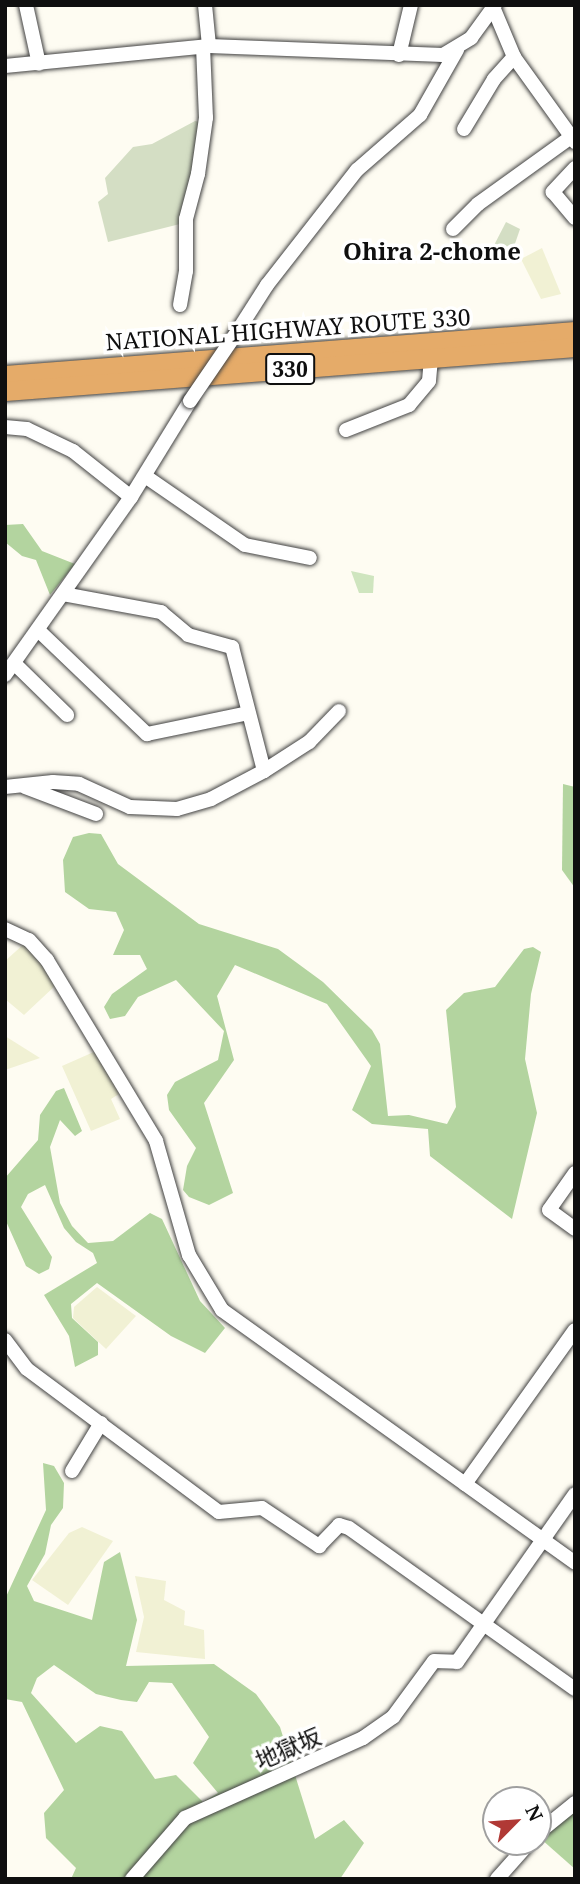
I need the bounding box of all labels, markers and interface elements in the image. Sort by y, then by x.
district label: Ohira 2-chome [343,237,521,265]
street label: NATIONAL HIGHWAY ROUTE 330 [104,302,472,356]
road number: 330 [264,352,316,386]
street label: 地獄坂 [251,1722,325,1774]
north arrow [482,1786,552,1856]
text: N [519,1801,549,1825]

